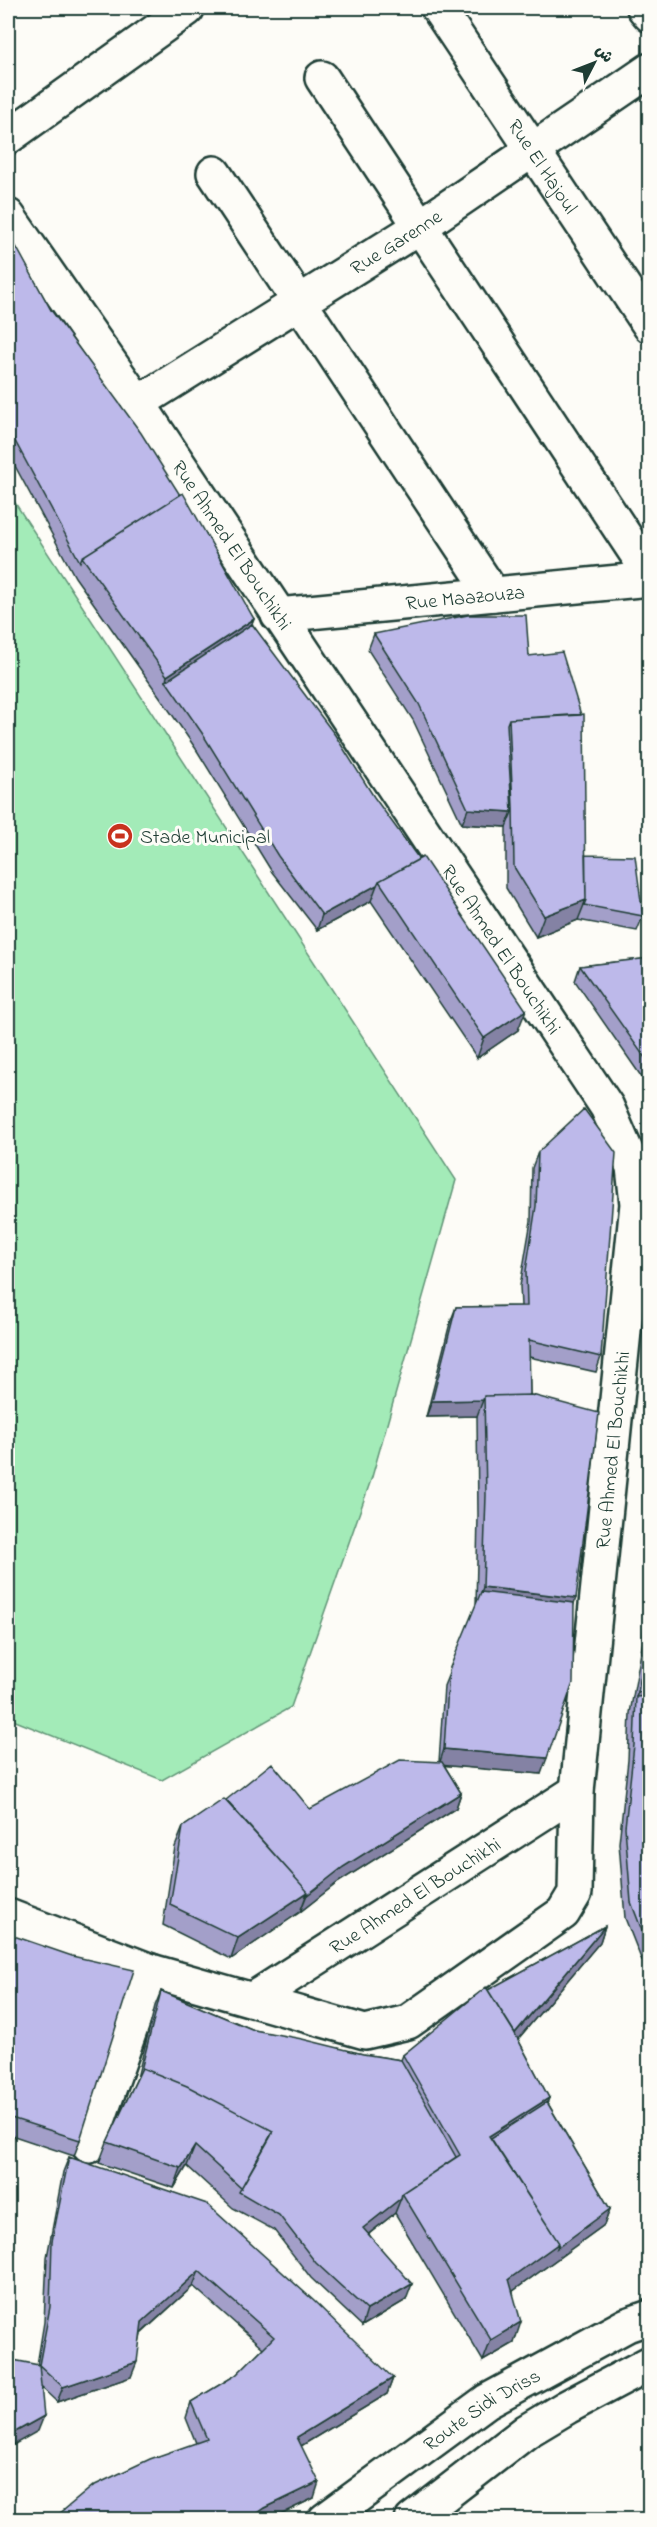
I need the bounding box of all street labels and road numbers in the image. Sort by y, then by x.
street label: Rue El Hajoul [499,114,583,221]
street label: Rue Garenne [345,204,449,284]
street label: Rue Ahmed El Bouchikhi [163,455,297,637]
street label: Rue Maazouza [404,579,526,620]
street label: Rue Ahmed El Bouchikhi [433,860,567,1041]
street label: Rue Ahmed El Bouchikhi [590,1350,639,1550]
street label: Rue Ahmed El Bouchikhi [325,1832,507,1963]
street label: Route Sidi Driss [418,2363,546,2460]

